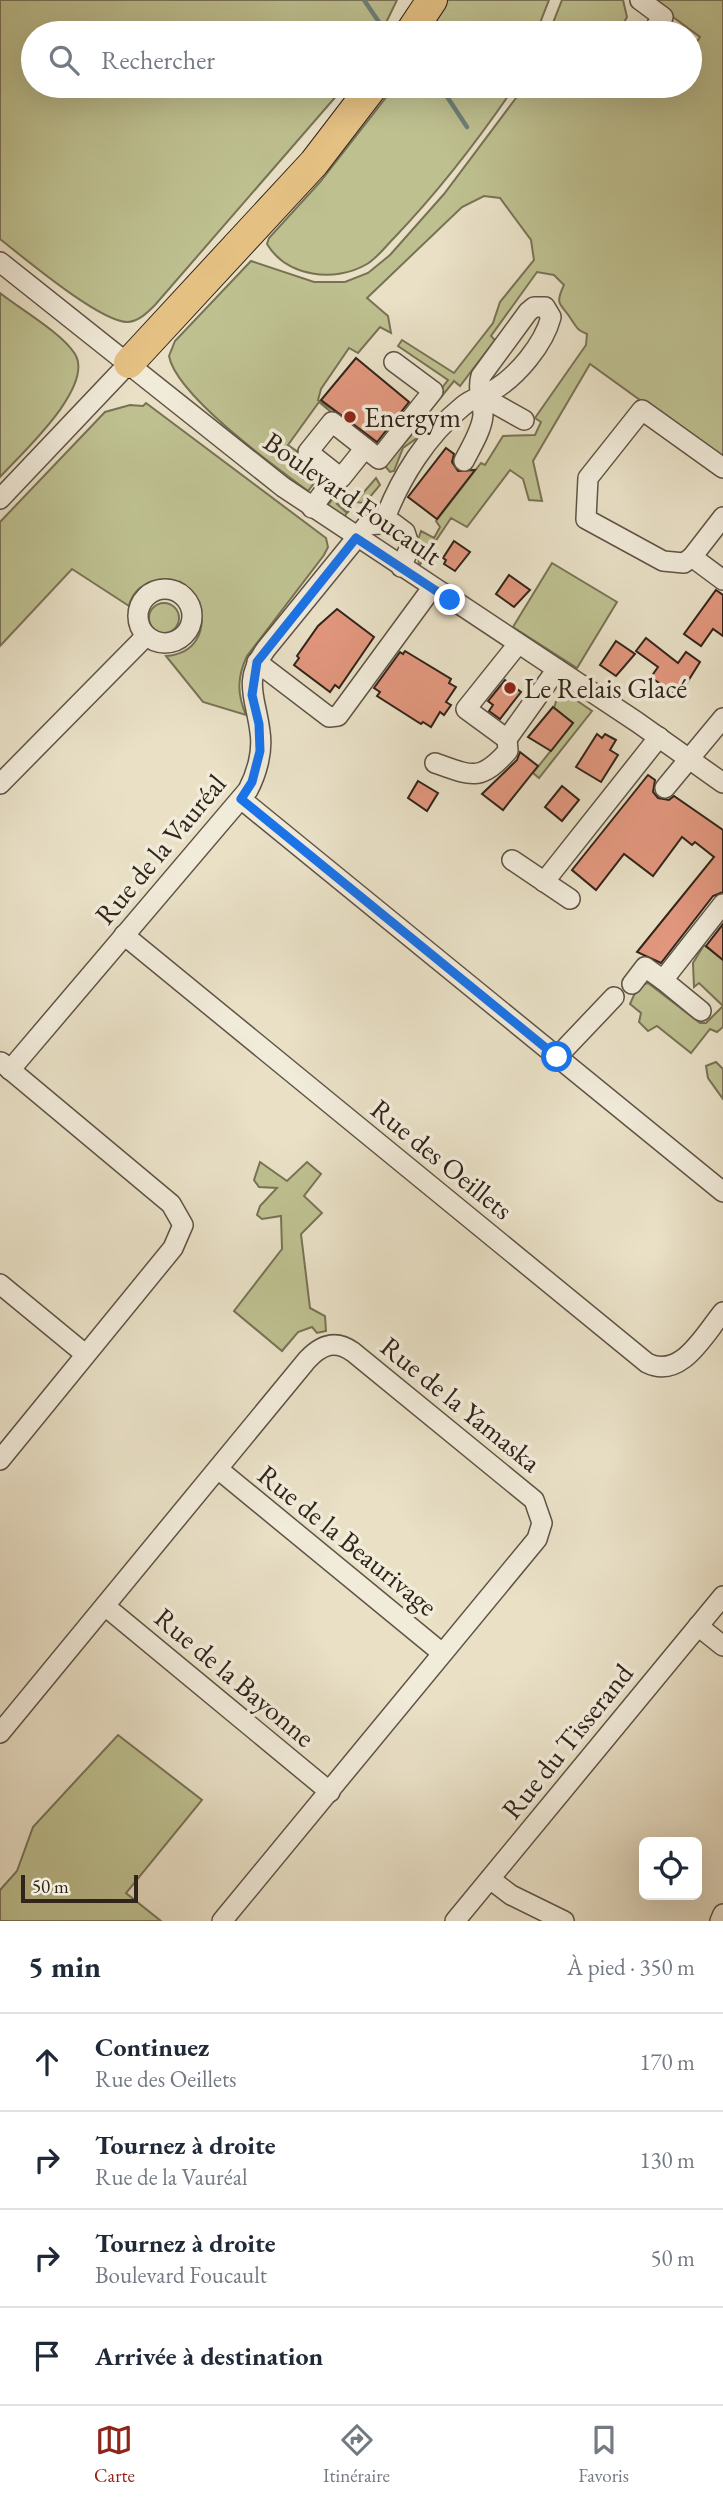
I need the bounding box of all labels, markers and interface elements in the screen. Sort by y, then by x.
search box [21,21,702,98]
icon: search [45,41,83,79]
text: Rechercher [101,43,215,77]
place label: Energym [364,399,461,435]
marker: Energym [342,409,358,425]
street label: Boulevard Foucault [257,423,449,573]
route end [434,584,465,615]
place label: Le Relais Glacé [524,670,687,706]
marker: Le Relais Glacé [502,680,518,696]
street label: Rue de la Vauréal [87,766,234,932]
route start [541,1041,572,1072]
street label: Rue des Oeillets [364,1091,520,1227]
street label: Rue de la Yamaska [373,1328,549,1480]
street label: Rue de la Beaurivage [251,1456,445,1624]
street label: Rue de la Bayonne [147,1599,323,1755]
street label: Rue du Tisserand [493,1655,641,1826]
map controls [639,1837,702,1900]
button: locate [639,1837,702,1900]
scale bar [21,1872,138,1904]
text: 50 m [32,1874,69,1899]
text: 5 min [28,1947,101,1986]
text: À pied · 350 m [567,1952,695,1982]
text: Continuez [95,2030,209,2064]
icon: ahead [28,2043,66,2081]
text: 170 m [639,2047,695,2077]
text: Rue des Oeillets [95,2064,237,2094]
text: Tournez à droite [95,2128,276,2162]
icon: right [28,2141,66,2179]
text: 130 m [639,2145,695,2175]
text: Rue de la Vauréal [95,2162,247,2192]
text: Tournez à droite [95,2226,276,2260]
icon: right [28,2239,66,2277]
text: 50 m [650,2243,695,2273]
text: Boulevard Foucault [95,2260,267,2290]
icon: arrive [28,2337,66,2375]
text: Arrivée à destination [95,2339,323,2373]
tab: Carte [94,2421,135,2488]
tab: Itinéraire [323,2421,390,2488]
tab: Favoris [578,2421,629,2488]

